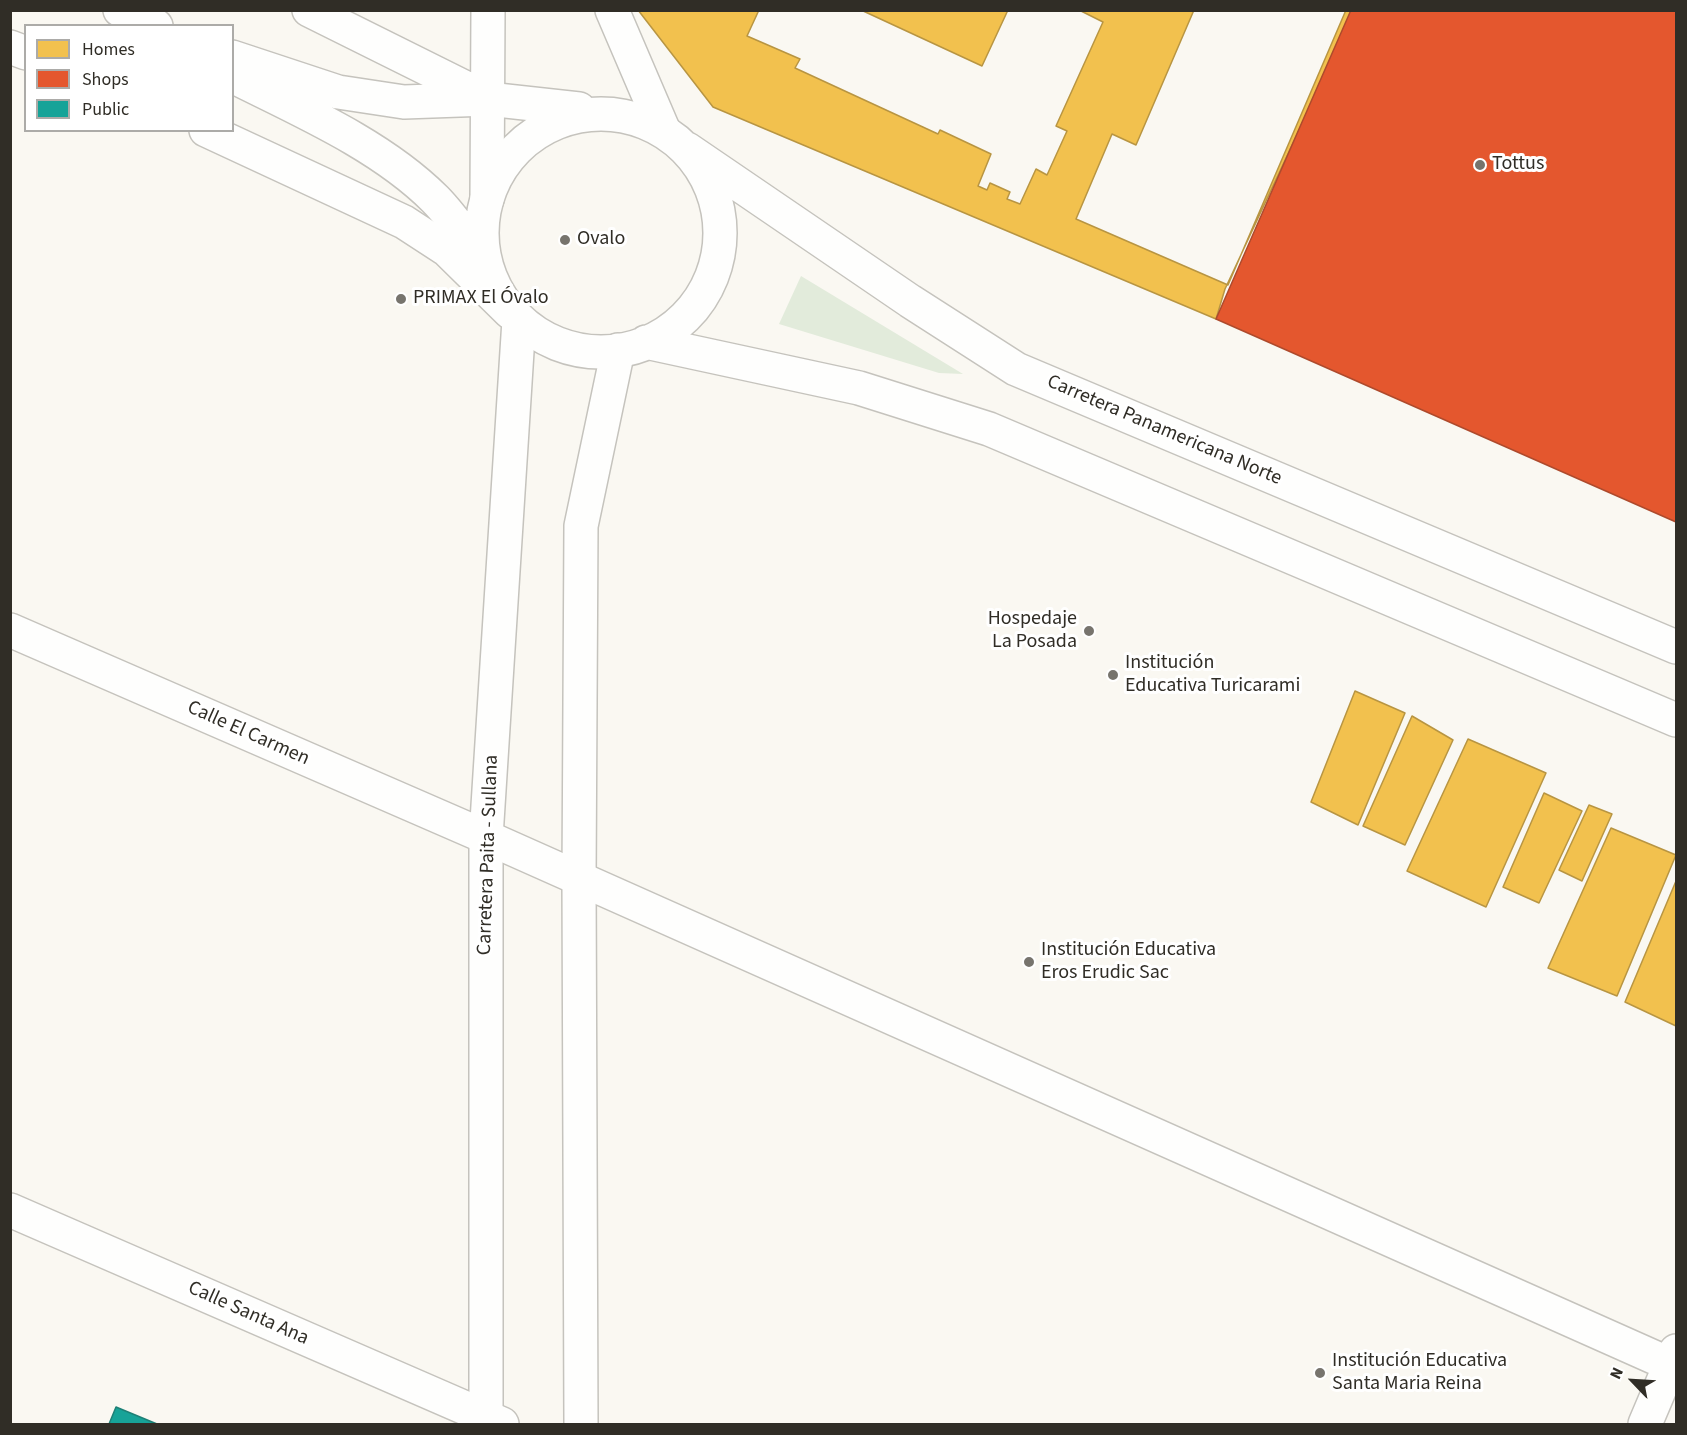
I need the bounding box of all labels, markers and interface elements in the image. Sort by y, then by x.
legend [24,24,234,132]
text: Homes [82,37,135,62]
text: Shops [82,67,129,92]
text: Public [82,97,129,122]
place label: Tottus [1492,153,1544,177]
marker: Tottus [1473,158,1487,172]
place label: Ovalo [577,228,625,252]
marker: Ovalo [558,233,572,247]
place label: PRIMAX El Óvalo [413,287,549,311]
marker: PRIMAX El Óvalo [394,292,408,306]
street label: Carretera Panamericana Norte [1043,371,1285,491]
place label: Hospedaje La Posada [988,608,1077,655]
marker: Hospedaje La Posada [1082,624,1096,638]
place label: Institución Educativa Turicarami [1125,652,1300,699]
marker: Institución Educativa Turicarami [1106,668,1120,682]
street label: Calle El Carmen [183,696,313,772]
street label: Carretera Paita - Sullana [474,754,504,956]
place label: Institución Educativa Eros Erudic Sac [1041,939,1216,986]
marker: Institución Educativa Eros Erudic Sac [1022,955,1036,969]
street label: Calle Santa Ana [184,1277,312,1351]
place label: Institución Educativa Santa Maria Reina [1332,1350,1507,1397]
north arrow [1603,1351,1663,1411]
text: N [1604,1364,1629,1383]
marker: Institución Educativa Santa Maria Reina [1313,1366,1327,1380]

